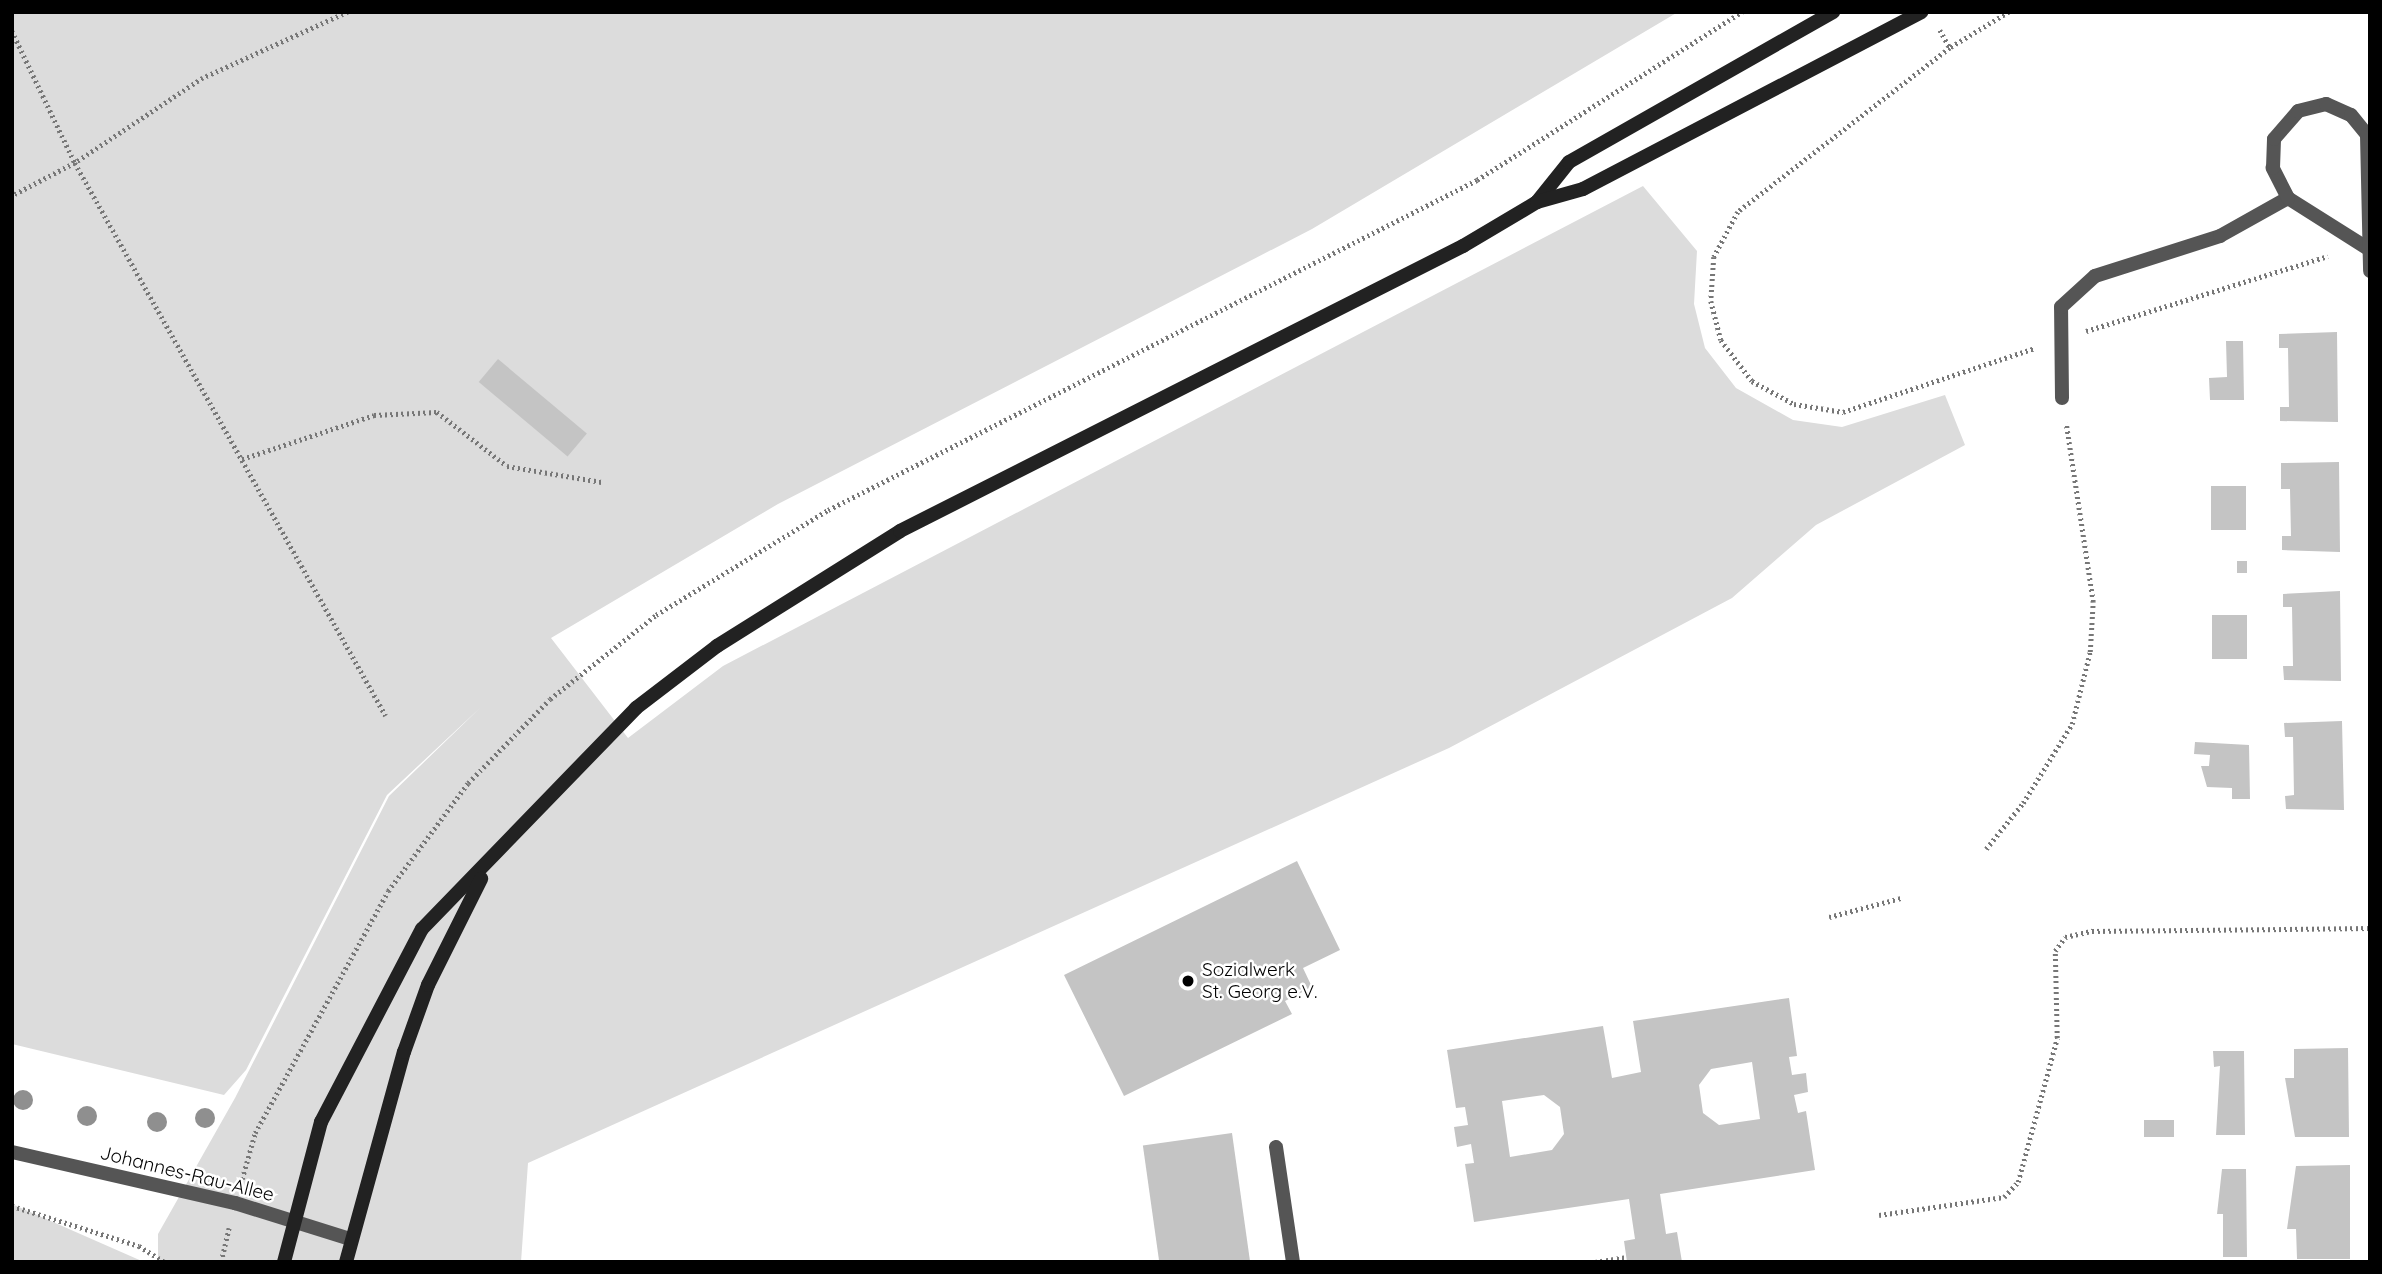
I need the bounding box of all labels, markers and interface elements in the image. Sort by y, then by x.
place label: Sozialwerk St. Georg e.V. [1202,959,1317,1003]
marker: Sozialwerk St. Georg e.V. [1180,973,1196,989]
street label: Johannes-Rau-Allee [98,1141,276,1207]

